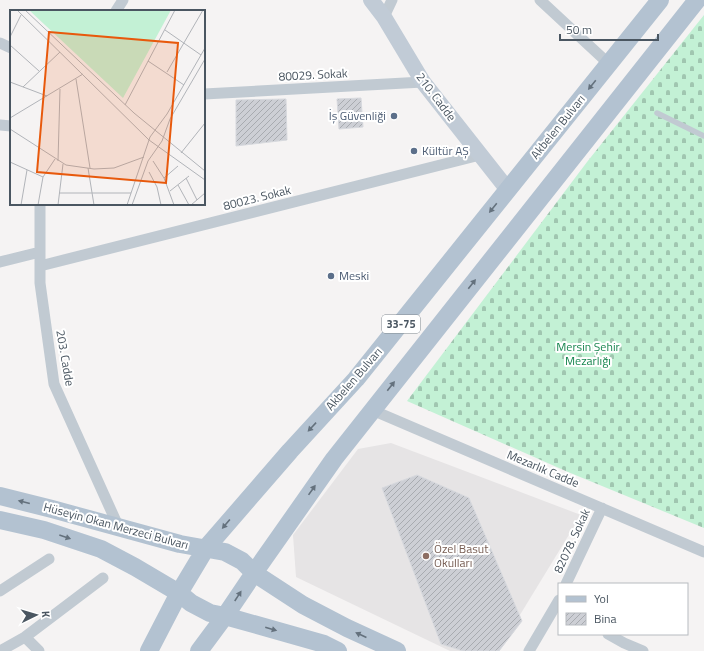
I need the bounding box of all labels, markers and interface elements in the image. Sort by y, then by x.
inset map [10,10,205,205]
scale bar [560,16,658,42]
text: 50 m [566,20,592,39]
street label: 80029. Sokak [278,63,348,86]
street label: 210. Cadde [412,68,461,125]
one-way arrow [588,80,597,90]
street label: Akbelen Bulvarı [526,90,590,163]
place label: İş Güvenliği [329,106,386,125]
marker: İş Güvenliği [389,111,399,121]
place label: Kültür AŞ [422,141,469,160]
marker: Kültür AŞ [409,146,419,156]
street label: 80023. Sokak [221,180,293,215]
one-way arrow [489,203,498,214]
place label: Meski [339,266,369,285]
marker: Meski [326,271,336,281]
one-way arrow [467,279,476,290]
road number: 33-75 [382,315,420,333]
street label: 203. Cadde [51,328,80,387]
park label: Mersin Şehir Mezarlığı [556,337,620,370]
street label: Akbelen Bulvarı [321,343,386,414]
one-way arrow [386,381,395,392]
one-way arrow [308,422,317,432]
street label: Mezarlık Cadde [504,445,582,492]
one-way arrow [308,484,316,495]
street label: Hüseyin Okan Merzeci Bulvarı [41,497,191,554]
one-way arrow [18,498,30,504]
street label: 82078. Sokak [548,505,595,576]
one-way arrow [222,519,231,530]
one-way arrow [59,534,71,540]
place label: Özel Basut Okulları [434,539,489,572]
marker: Özel Basut Okulları [421,551,431,561]
legend [558,583,688,635]
text: Yol [594,589,609,608]
one-way arrow [234,591,242,602]
north arrow [16,595,56,635]
text: Bina [594,609,616,628]
text: K [38,610,54,619]
one-way arrow [266,626,278,632]
one-way arrow [356,632,367,638]

